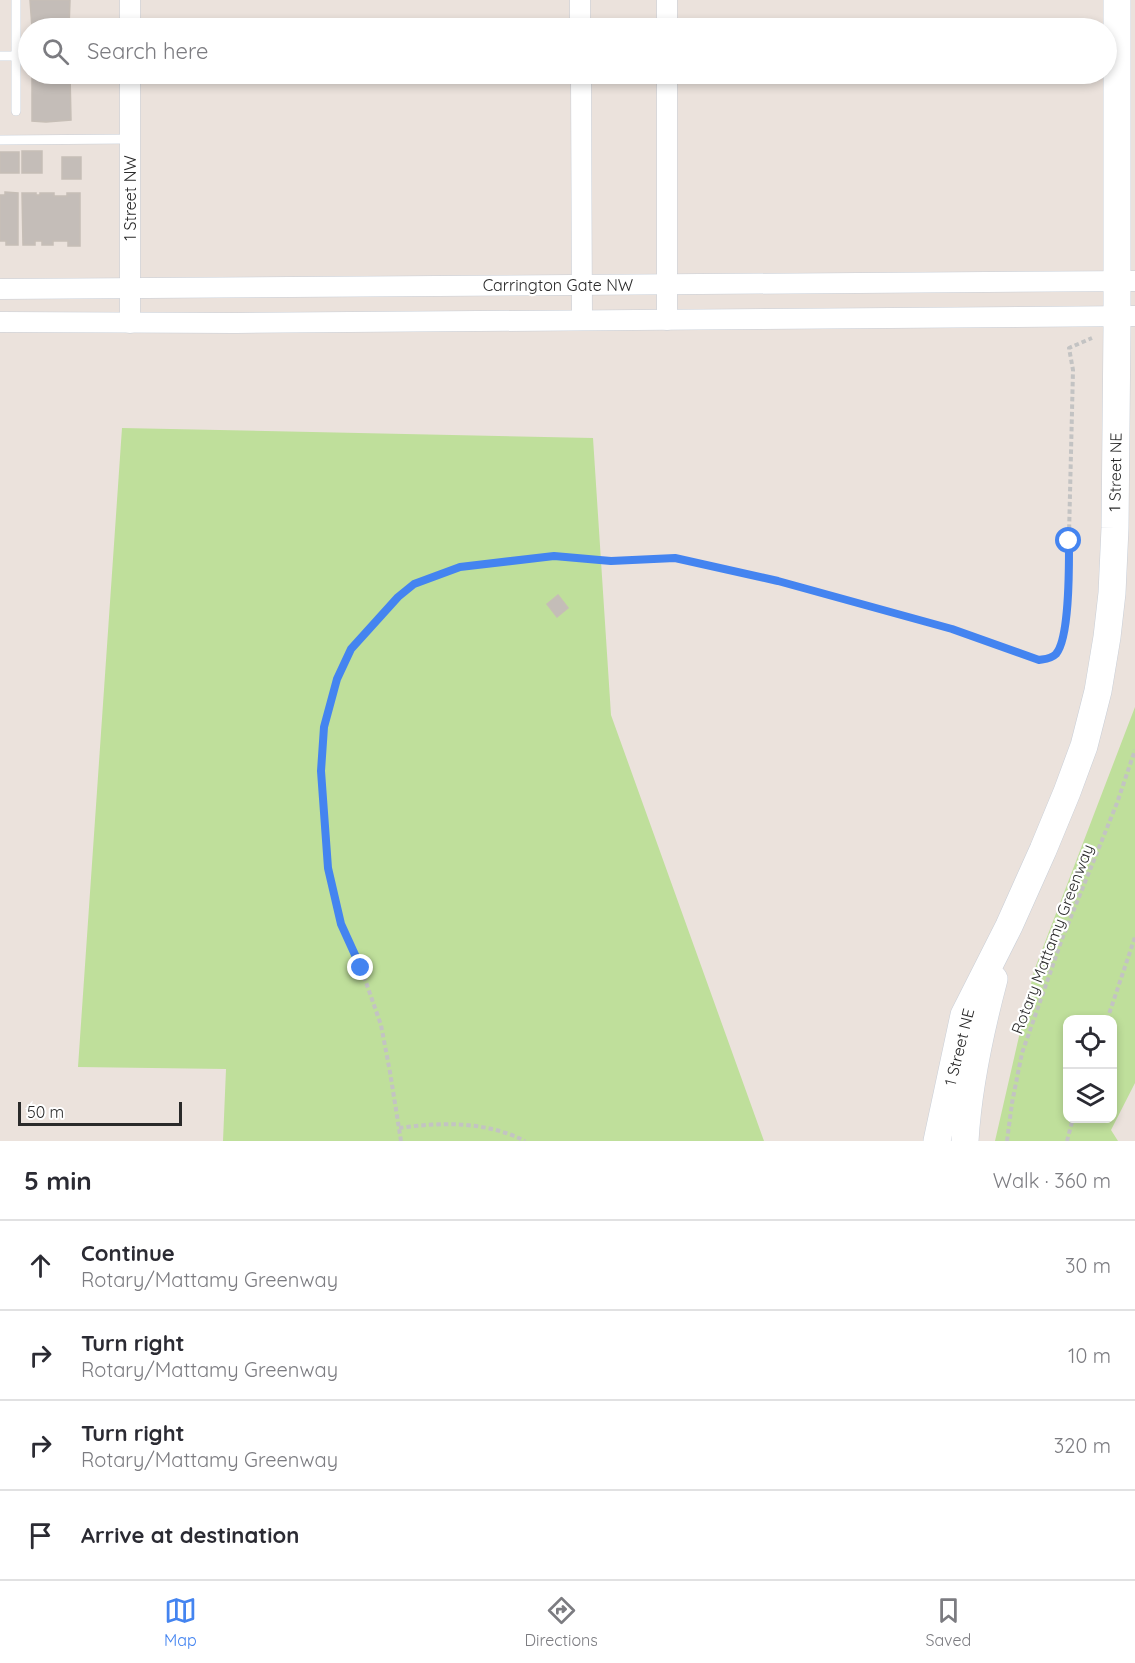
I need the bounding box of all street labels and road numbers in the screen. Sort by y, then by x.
street label: 1 Street NW [120,155,140,241]
street label: Carrington Gate NW [483,275,633,295]
street label: 1 Street NE [1104,432,1126,512]
street label: Rotary Mattamy Greenway [1007,841,1097,1037]
street label: 1 Street NE [940,1006,978,1088]

